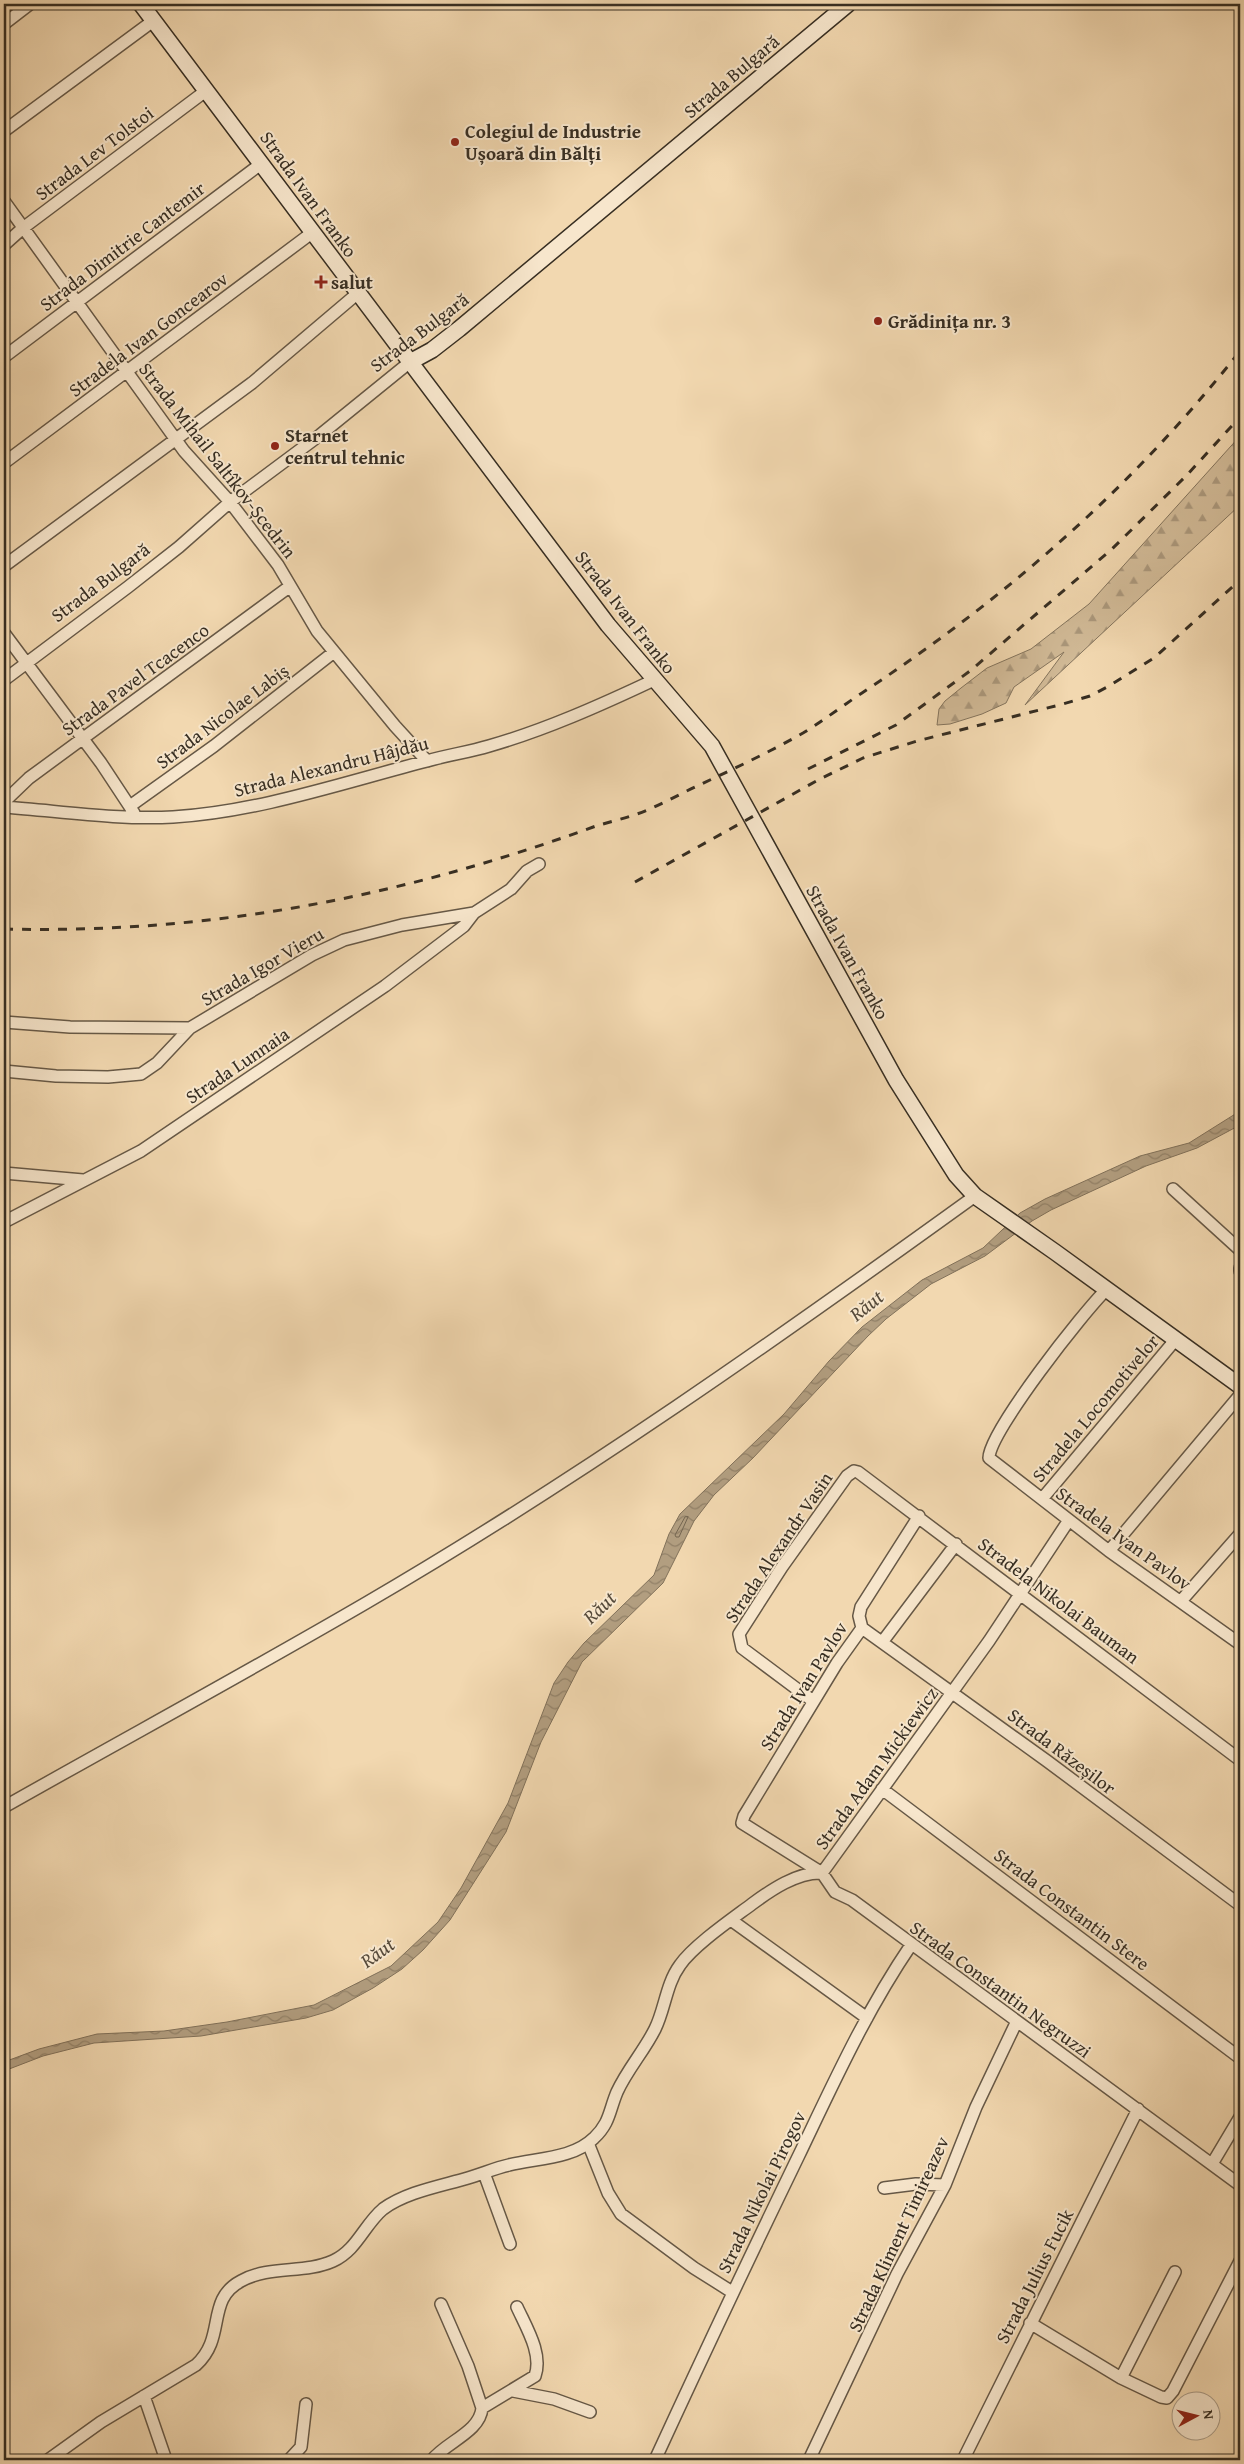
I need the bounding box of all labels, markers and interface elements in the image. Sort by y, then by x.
street label: Strada Bulgară [677,27,785,125]
street label: Strada Lev Tolstoi [29,99,159,207]
place label: Colegiul de Industrie Ușoară din Bălți [465,117,641,167]
street label: Strada Ivan Franko [254,125,364,263]
marker: Colegiul de Industrie Ușoară din Bălți [449,136,461,148]
street label: Strada Dimitrie Cantemir [33,174,211,318]
street label: Stradela Ivan Goncearov [62,264,234,403]
place label: salut [331,268,374,296]
marker: salut [315,276,327,288]
street label: Strada Bulgară [364,285,474,379]
place label: Grădinița nr. 3 [888,307,1011,335]
marker: Grădinița nr. 3 [872,315,884,327]
street label: Strada Mihail Saltîkov-Șcedrin [132,356,304,564]
place label: Starnet centrul tehnic [285,421,405,471]
marker: Starnet centrul tehnic [269,440,281,452]
street label: Strada Bulgară [45,535,155,629]
street label: Strada Ivan Franko [569,544,683,680]
street label: Strada Pavel Tcacenco [55,616,215,742]
street label: Strada Nicolae Labiș [150,657,294,775]
street label: Strada Alexandru Hâjdău [231,728,432,804]
street label: Strada Ivan Franko [799,880,897,1024]
street label: Strada Igor Vieru [195,919,329,1013]
street label: Strada Lunnaia [179,1020,295,1110]
water label: Răut [842,1282,890,1328]
street label: Stradela Locomotivelor [1025,1328,1165,1488]
street label: Strada Alexandr Vasin [717,1466,839,1628]
street label: Stradela Ivan Pavlov [1050,1479,1198,1597]
street label: Stradela Nikolai Bauman [972,1530,1146,1670]
water label: Răut [575,1583,623,1631]
street label: Strada Ivan Pavlov [752,1616,854,1756]
street label: Strada Adam Mickiewicz [807,1681,945,1855]
street label: Strada Răzeșilor [1002,1701,1122,1801]
street label: Strada Constantin Stere [988,1841,1156,1977]
street label: Strada Constantin Negruzzi [904,1914,1098,2064]
water label: Răut [353,1929,401,1975]
street label: Strada Nikolai Pirogov [710,2106,813,2278]
street label: Strada Kliment Timireazev [840,2131,956,2336]
street label: Strada Julius Fucik [988,2203,1080,2348]
north arrow [1172,2392,1222,2442]
text: N [1198,2409,1219,2421]

